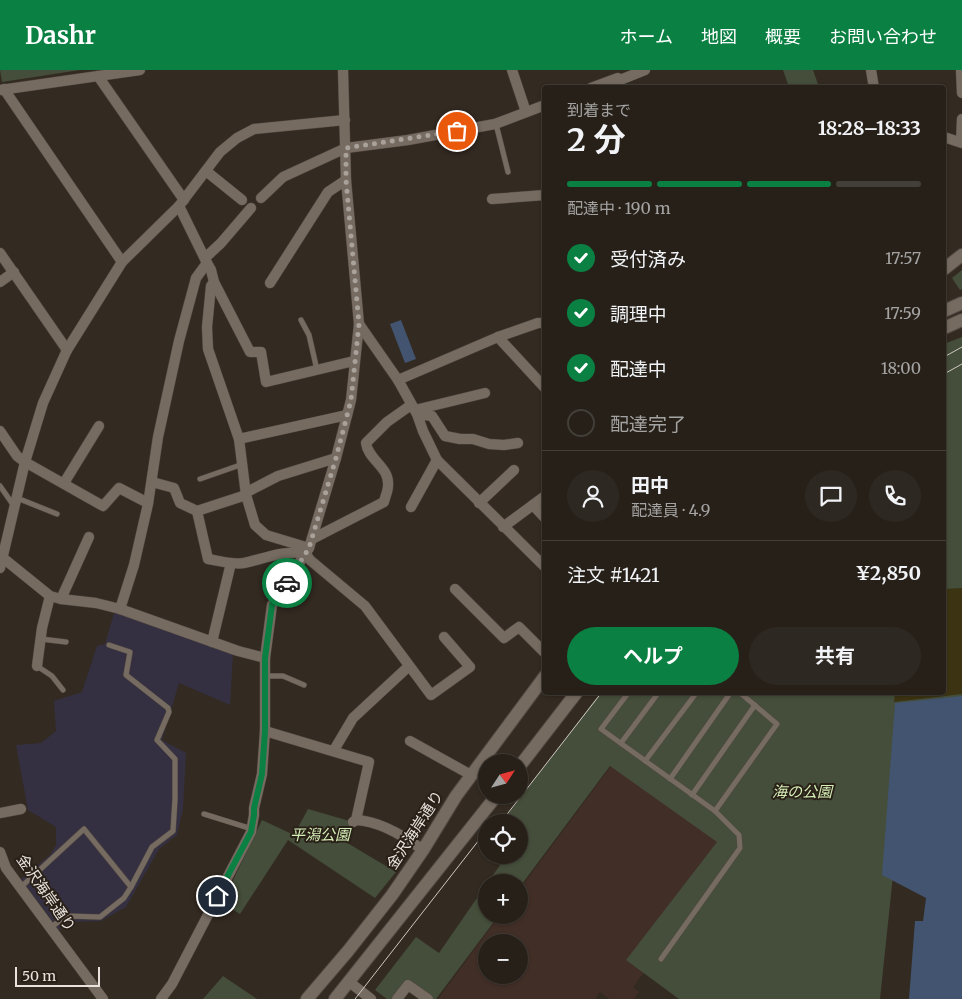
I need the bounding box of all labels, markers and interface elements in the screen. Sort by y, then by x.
text: Dashr [25,20,96,51]
text: ホーム [620,25,673,48]
text: 地図 [701,25,737,48]
text: 概要 [765,25,801,48]
text: お問い合わせ [829,25,937,48]
text: 到着まで [567,100,631,120]
pin [436,110,478,152]
text: 18:28–18:33 [818,116,921,140]
icon: bag [443,117,471,145]
text: 2 分 [567,120,625,160]
text: 配達中 · 190 m [567,198,671,218]
icon: check [567,244,595,272]
text: 受付済み [610,247,686,271]
text: 17:57 [885,248,921,268]
icon: check [567,299,595,327]
text: 調理中 [610,302,667,326]
text: 17:59 [884,303,921,323]
icon: check [567,354,595,382]
text: 配達中 [610,357,667,381]
text: 18:00 [881,358,921,378]
text: 配達完了 [610,412,686,436]
button: person [567,470,619,522]
button: chat [805,470,857,522]
button: phone [869,470,921,522]
text: 田中 [631,473,669,497]
text: 配達員 · 4.9 [631,500,710,520]
courier [262,558,312,608]
text: ¥2,850 [855,561,921,585]
text: 注文 #1421 [567,563,660,587]
icon: car [273,569,301,597]
button: ヘルプ [567,627,739,685]
button: 共有 [749,627,921,685]
north arrow [478,754,528,804]
map controls [478,754,528,984]
park label: 海の公園 [772,782,834,801]
street label: 金沢海岸通り [382,787,447,873]
button: locate [478,814,528,864]
park label: 平潟公園 [290,825,352,844]
street label: 金沢海岸通り [13,850,80,935]
button: + [478,874,528,924]
pin [196,875,238,917]
icon: home [203,882,231,910]
button: − [478,934,528,984]
scale bar [15,964,100,987]
text: 50 m [22,967,56,985]

